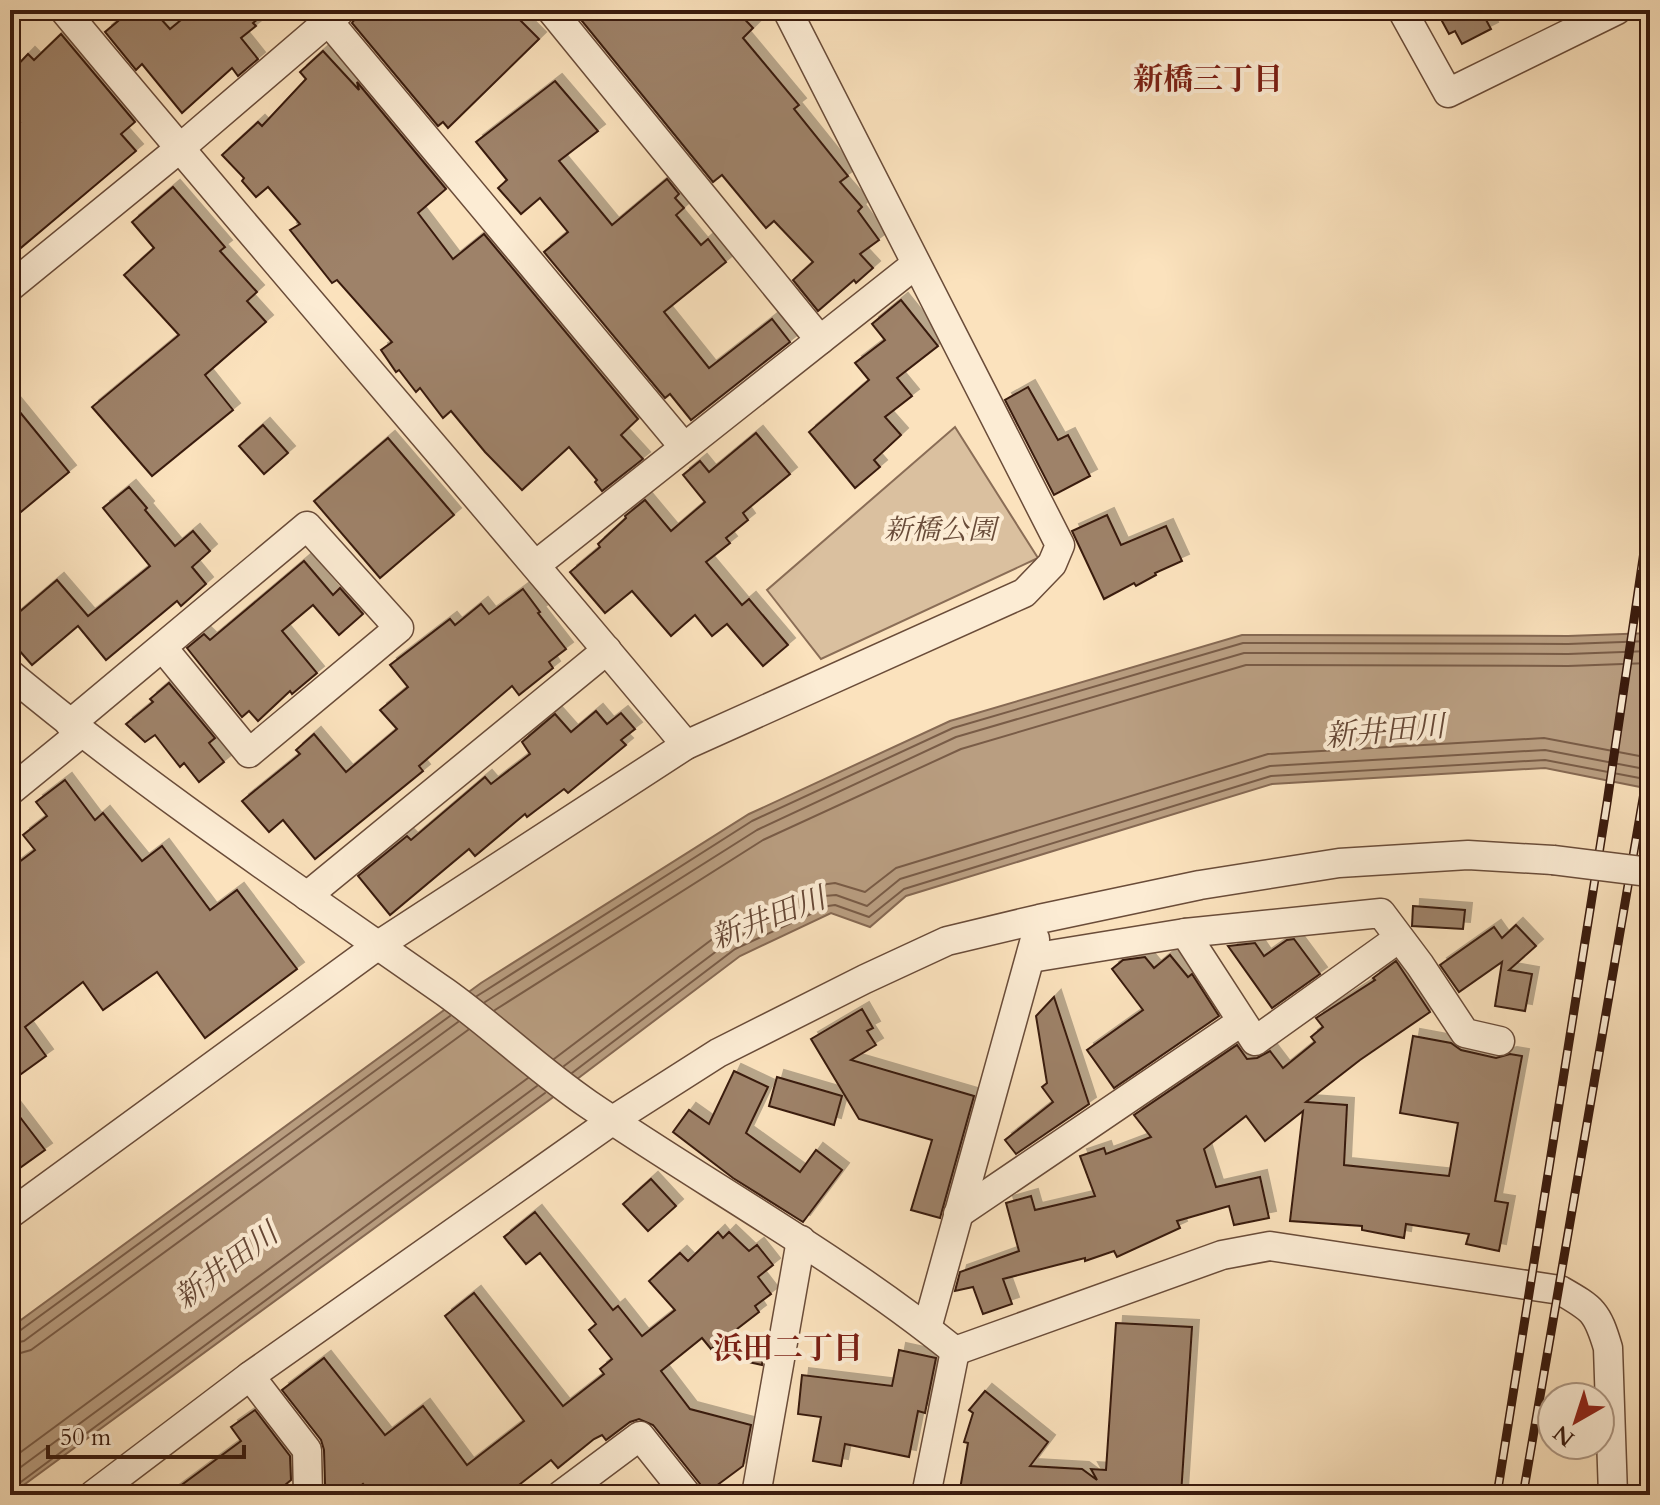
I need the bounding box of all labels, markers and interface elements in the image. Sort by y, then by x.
district label: 新橋三丁目 [1133,59,1283,100]
park label: 新橋公園 [884,511,1000,549]
water label: 新井田川 [1323,706,1450,757]
water label: 新井田川 [705,877,834,959]
water label: 新井田川 [166,1212,289,1319]
district label: 浜田二丁目 [713,1328,863,1369]
north arrow [1536,1381,1616,1461]
scale bar [48,1409,244,1459]
text: N [1547,1418,1581,1453]
text: 50 m [60,1421,112,1454]

